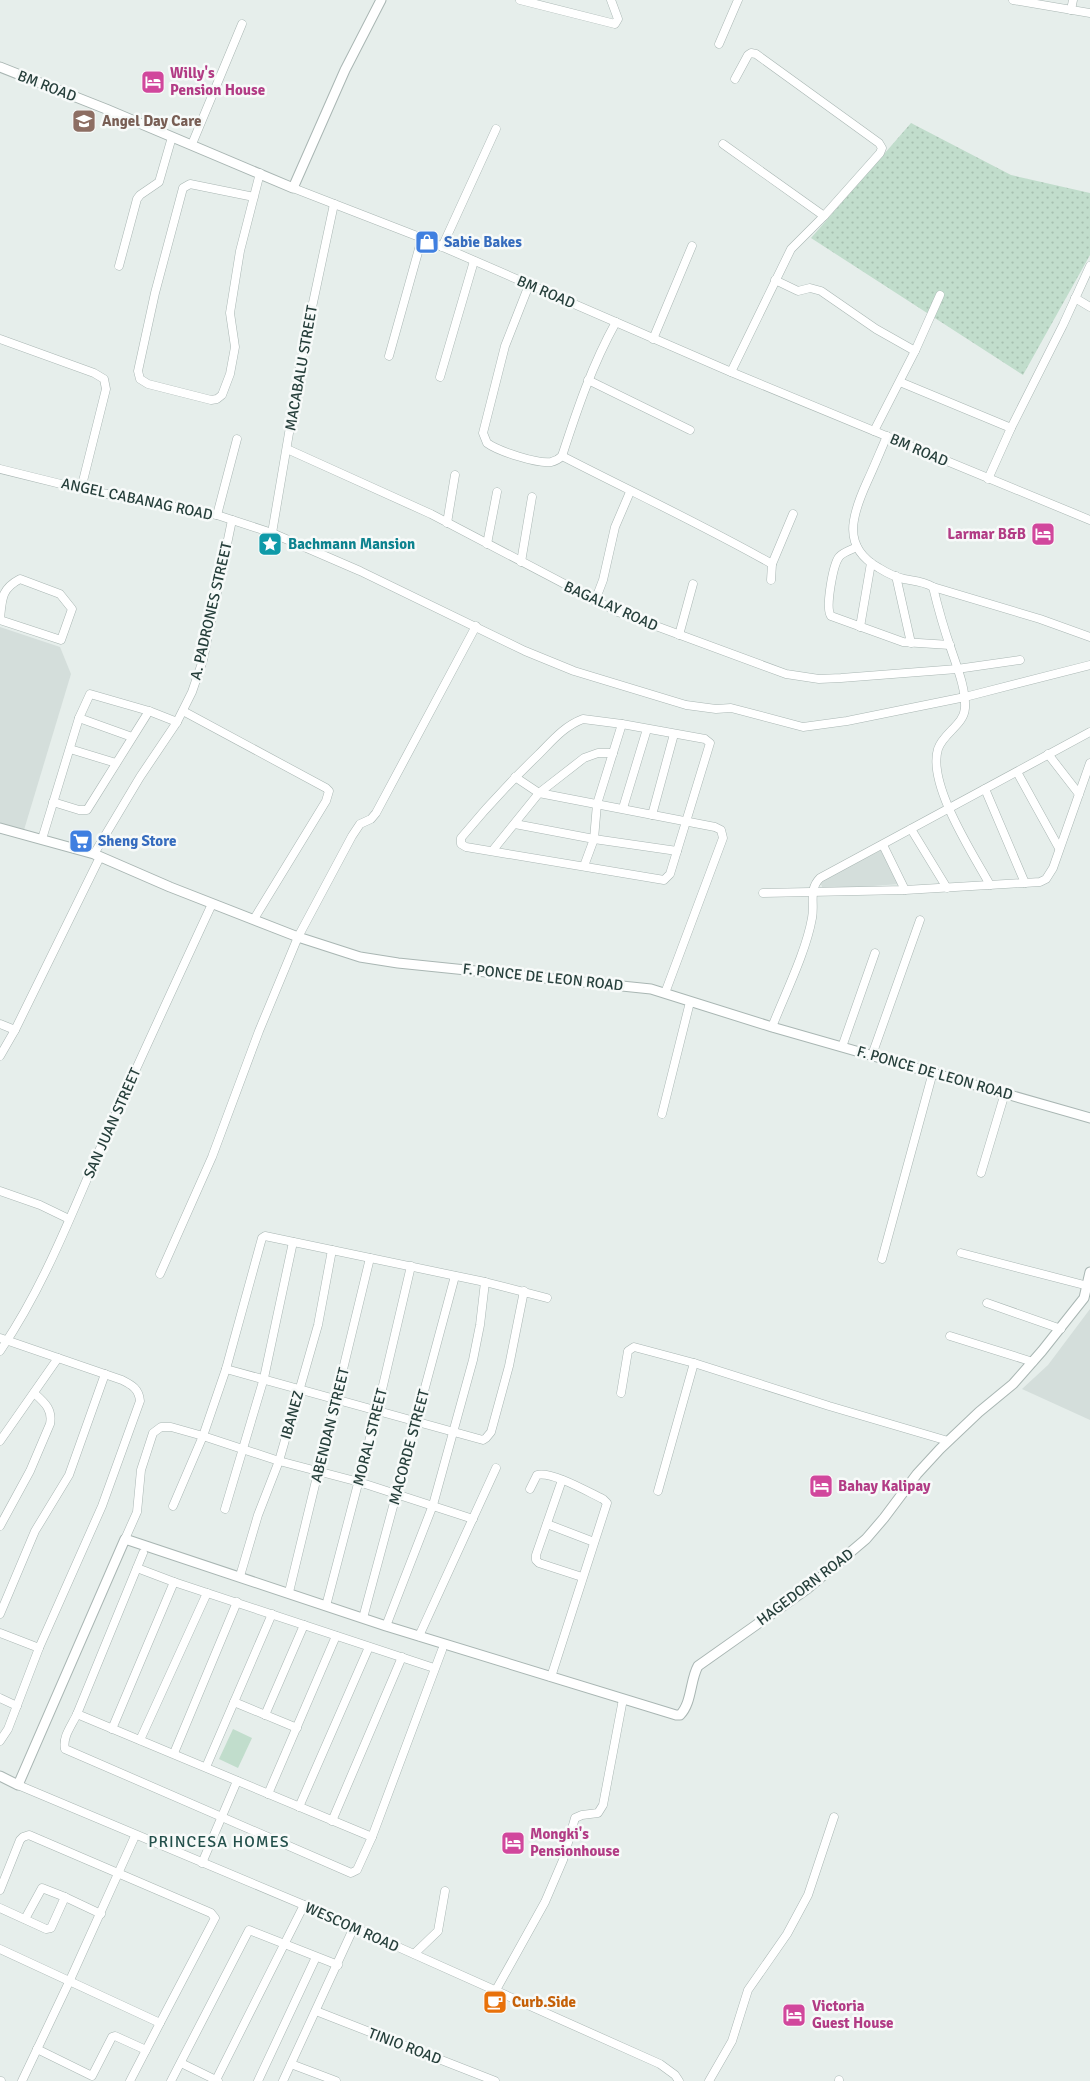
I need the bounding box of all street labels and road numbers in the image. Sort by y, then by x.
street label: BM ROAD [15,67,79,105]
street label: BM ROAD [514,272,578,312]
street label: MACABALU STREET [281,303,321,432]
street label: BM ROAD [887,430,951,470]
street label: ANGEL CABANAG ROAD [60,474,214,524]
street label: A. PADRONES STREET [186,540,236,682]
street label: BAGALAY ROAD [561,577,661,635]
street label: F. PONCE DE LEON ROAD [462,960,624,994]
street label: F. PONCE DE LEON ROAD [855,1042,1015,1104]
street label: SAN JUAN STREET [80,1064,145,1181]
street label: ABENDAN STREET [307,1365,353,1484]
street label: MORAL STREET [349,1386,391,1488]
street label: MACORDE STREET [385,1387,433,1507]
street label: IBANEZ [276,1389,308,1441]
street label: HAGEDORN ROAD [753,1545,857,1629]
street label: WESCOM ROAD [302,1898,402,1956]
street label: TINIO ROAD [366,2024,444,2068]

